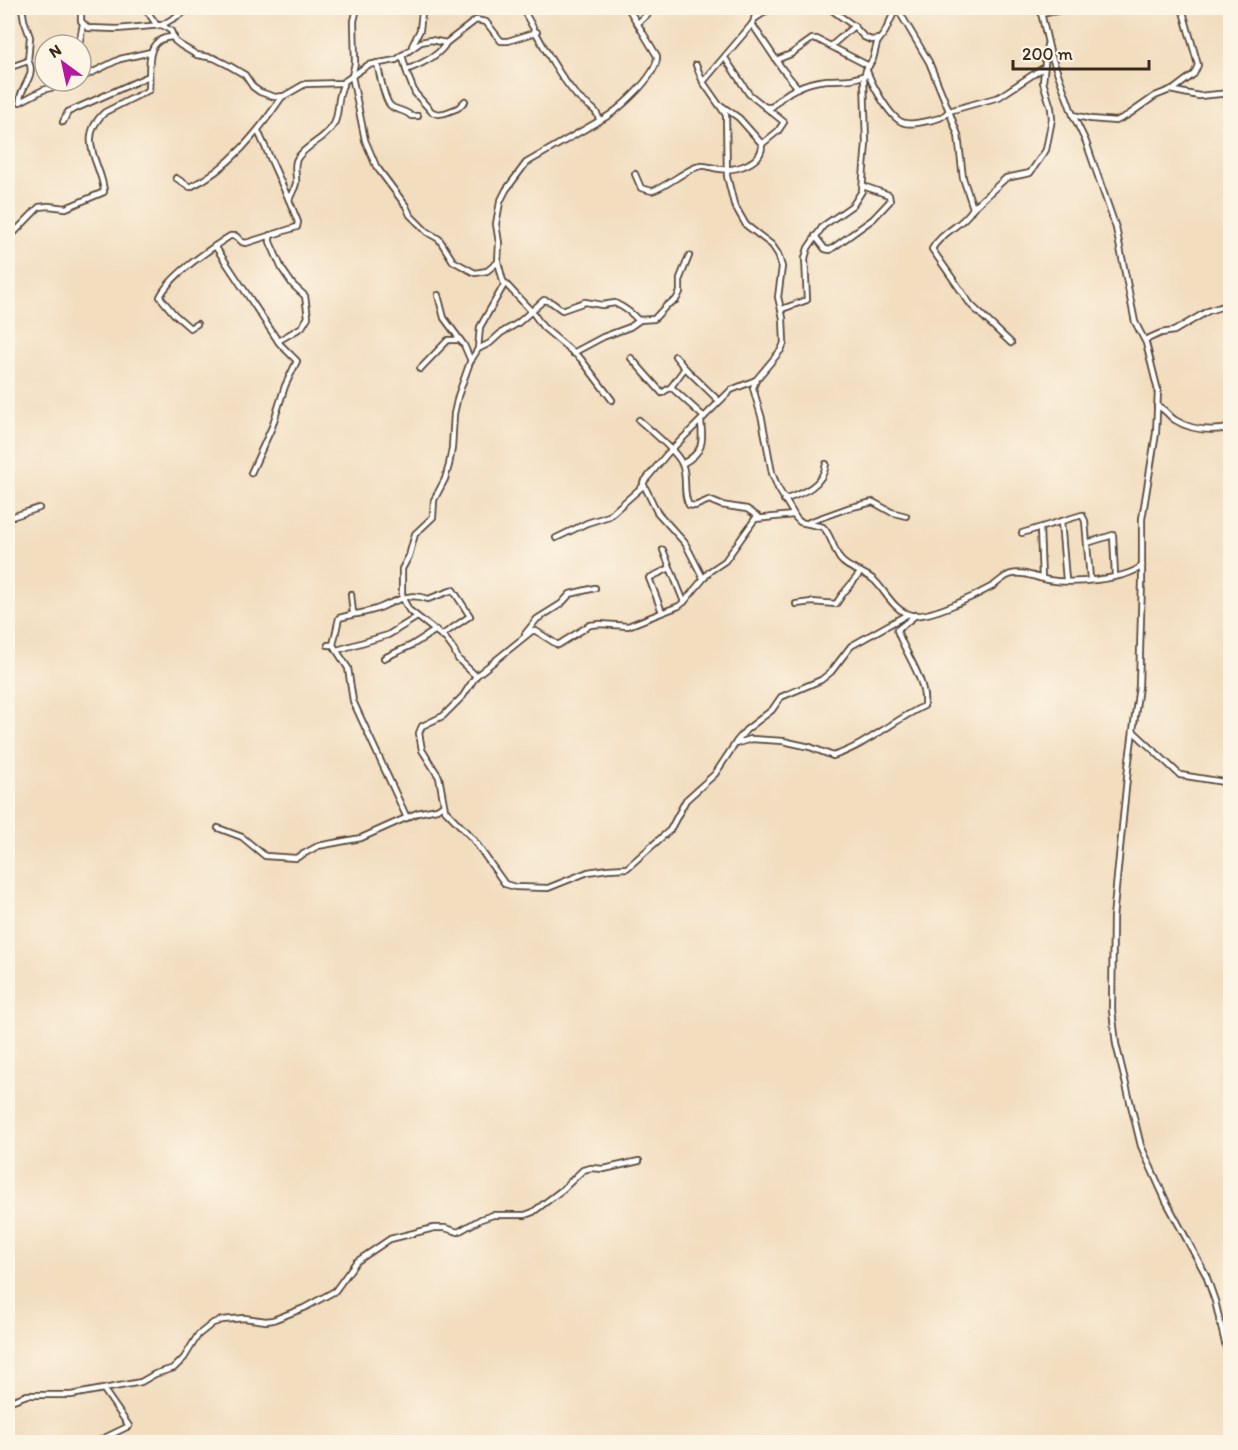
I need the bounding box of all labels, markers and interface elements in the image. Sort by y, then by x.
north arrow [33,33,93,93]
scale bar [1013,33,1150,71]
text: N [45,40,65,62]
text: 200 m [1022,43,1073,65]

